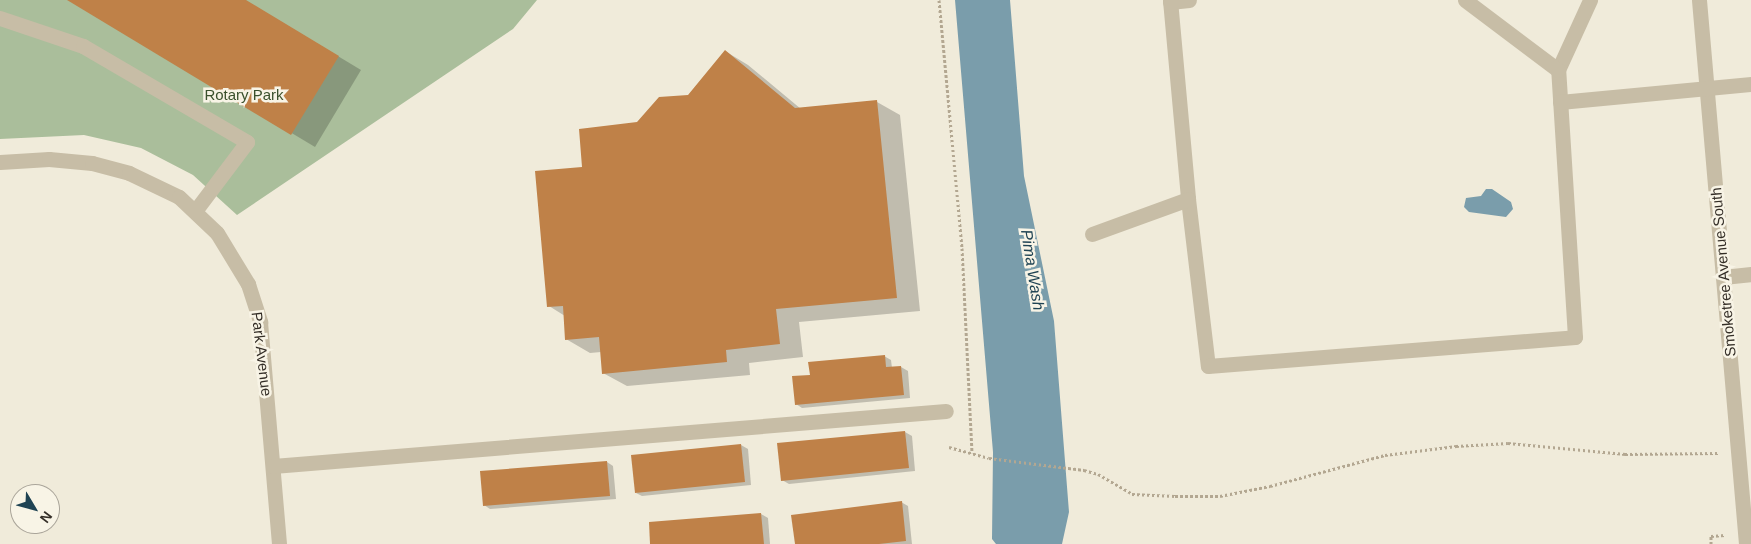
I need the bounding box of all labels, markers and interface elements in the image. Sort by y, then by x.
park label: Rotary Park [204,86,284,104]
street label: Smoketree Avenue South [1707,186,1739,358]
water label: Pima Wash [1016,228,1048,312]
street label: Park Avenue [248,310,276,398]
north arrow [10,484,60,534]
text: N [37,509,56,526]

